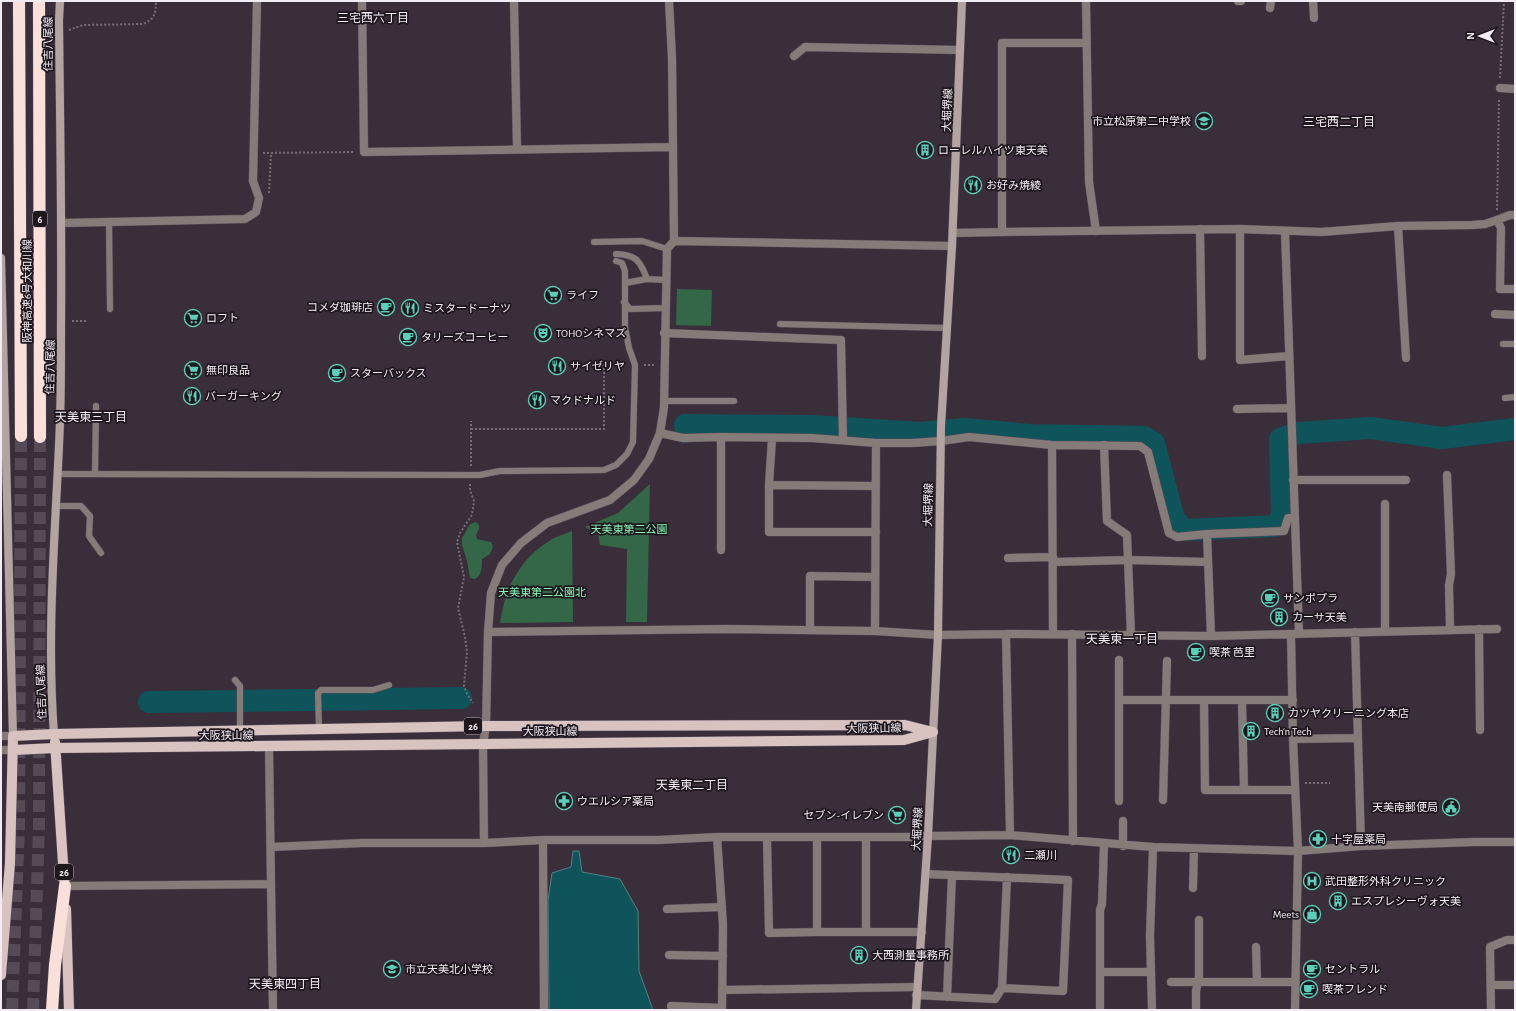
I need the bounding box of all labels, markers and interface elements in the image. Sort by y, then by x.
district label: 三宅西六丁目 [337,12,409,24]
north arrow [1460,16,1500,56]
street label: 住吉八尾線 [42,17,54,72]
text: N [1465,32,1476,40]
street label: 大堀堺線 [940,88,954,132]
school or university icon: 市立松原第二中学校 [1194,111,1214,131]
place label: 市立松原第二中学校 [1092,115,1191,127]
district label: 三宅西二丁目 [1303,116,1375,128]
building icon: ローレルハイツ東天美 [915,140,935,160]
place label: ローレルハイツ東天美 [938,144,1048,156]
restaurant icon: お好み焼綾 [963,175,983,195]
place label: お好み焼綾 [986,179,1041,191]
road number: 6 [33,211,47,227]
street label: 阪神高速6号大和川線 [21,239,33,343]
supermarket icon: ライフ [543,285,563,305]
place label: ライフ [566,290,599,301]
cafe icon: コメダ珈琲店 [376,297,396,317]
restaurant icon: ミスタードーナツ [400,298,420,318]
place label: コメダ珈琲店 [307,301,373,313]
place label: ミスタードーナツ [423,303,511,314]
supermarket icon: ロフト [183,308,203,328]
place label: ロフト [206,313,239,324]
theatre icon: TOHOシネマズ [533,323,553,343]
cafe icon: タリーズコーヒー [398,327,418,347]
place label: TOHOシネマズ [556,327,626,339]
place label: タリーズコーヒー [421,331,508,343]
street label: 住吉八尾線 [44,339,56,395]
restaurant icon: サイゼリヤ [547,356,567,376]
supermarket icon: 無印良品 [183,360,203,380]
place label: サイゼリヤ [570,360,625,372]
cafe icon: スターバックス [327,363,347,383]
place label: 無印良品 [206,364,250,376]
place label: スターバックス [350,367,427,379]
restaurant icon: バーガーキング [182,386,202,406]
place label: バーガーキング [205,390,282,402]
restaurant icon: マクドナルド [527,390,547,410]
place label: マクドナルド [550,395,616,406]
district label: 天美東三丁目 [55,410,127,423]
street label: 大堀堺線 [922,483,934,527]
park label: 天美東第二公園 [591,523,668,535]
park label: 天美東第二公園北 [498,586,586,598]
cafe icon: サンポプラ [1260,588,1280,608]
place label: サンポプラ [1283,593,1338,604]
building icon: カーサ天美 [1269,607,1289,627]
place label: カーサ天美 [1292,611,1347,623]
district label: 天美東一丁目 [1086,632,1158,645]
cafe icon: 喫茶 芭里 [1186,642,1206,662]
place label: 喫茶 芭里 [1209,647,1255,658]
street label: 住吉八尾線 [34,664,48,720]
building icon: カツヤクリーニング本店 [1265,703,1285,723]
place label: カツヤクリーニング本店 [1288,707,1409,719]
road number: 26 [464,718,482,734]
building icon: Tech'n Tech [1241,721,1261,741]
street label: 大阪狭山線 [846,722,902,734]
street label: 大阪狭山線 [523,725,578,737]
place label: Tech'n Tech [1264,726,1312,737]
street label: 大阪狭山線 [199,729,254,741]
district label: 天美東二丁目 [656,778,728,791]
pharmacy icon: ウエルシア薬局 [554,791,574,811]
place label: ウエルシア薬局 [577,796,654,807]
public building icon: 天美南郵便局 [1441,797,1461,817]
place label: 天美南郵便局 [1372,801,1438,813]
supermarket icon: セブン-イレブン [887,805,907,825]
street label: 大堀堺線 [910,807,924,851]
place label: セブン-イレブン [804,809,884,821]
pharmacy icon: 十字屋薬局 [1308,829,1328,849]
place label: 十字屋薬局 [1331,834,1386,845]
restaurant icon: 二瀬川 [1001,845,1021,865]
place label: 二瀬川 [1024,849,1057,861]
road number: 26 [55,864,73,880]
hospital icon: 武田整形外科クリニック [1302,871,1322,891]
place label: 武田整形外科クリニック [1325,875,1446,887]
building icon: エスプレシーヴォ天美 [1328,891,1348,911]
place label: エスプレシーヴォ天美 [1351,895,1461,907]
shop icon: Meets [1302,904,1322,924]
place label: Meets [1273,909,1299,920]
building icon: 大西測量事務所 [849,945,869,965]
place label: 大西測量事務所 [872,949,950,961]
school or university icon: 市立天美北小学校 [382,959,402,979]
cafe icon: セントラル [1302,959,1322,979]
place label: 市立天美北小学校 [405,963,493,975]
place label: セントラル [1325,964,1380,975]
district label: 天美東四丁目 [249,977,321,990]
cafe icon: 喫茶フレンド [1299,979,1319,999]
place label: 喫茶フレンド [1322,984,1388,995]

